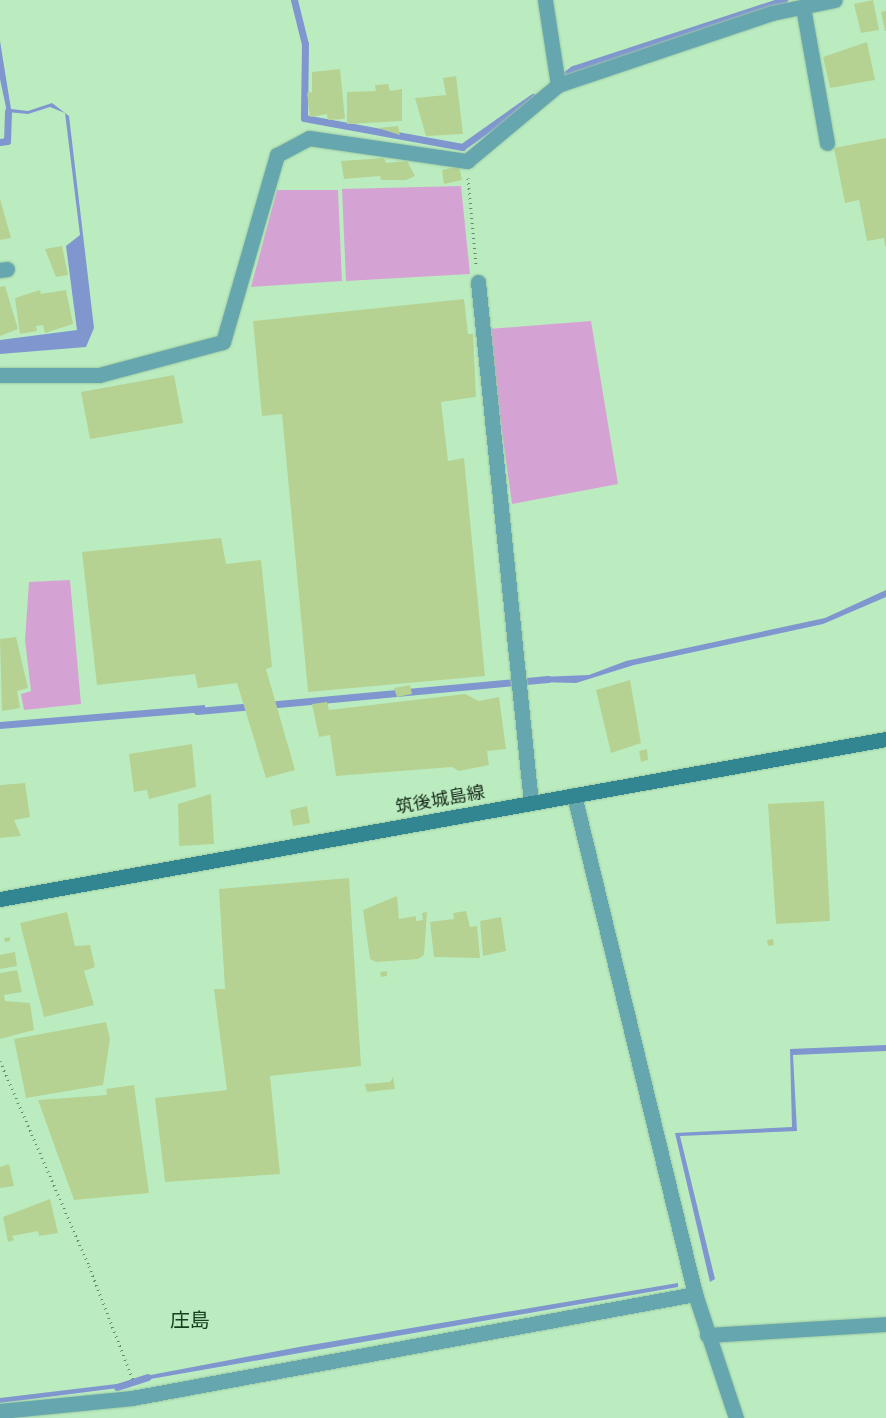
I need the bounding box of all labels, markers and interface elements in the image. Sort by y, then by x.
street label: 筑後城島線 [394,782,486,818]
district label: 庄島 [170,1308,210,1332]

